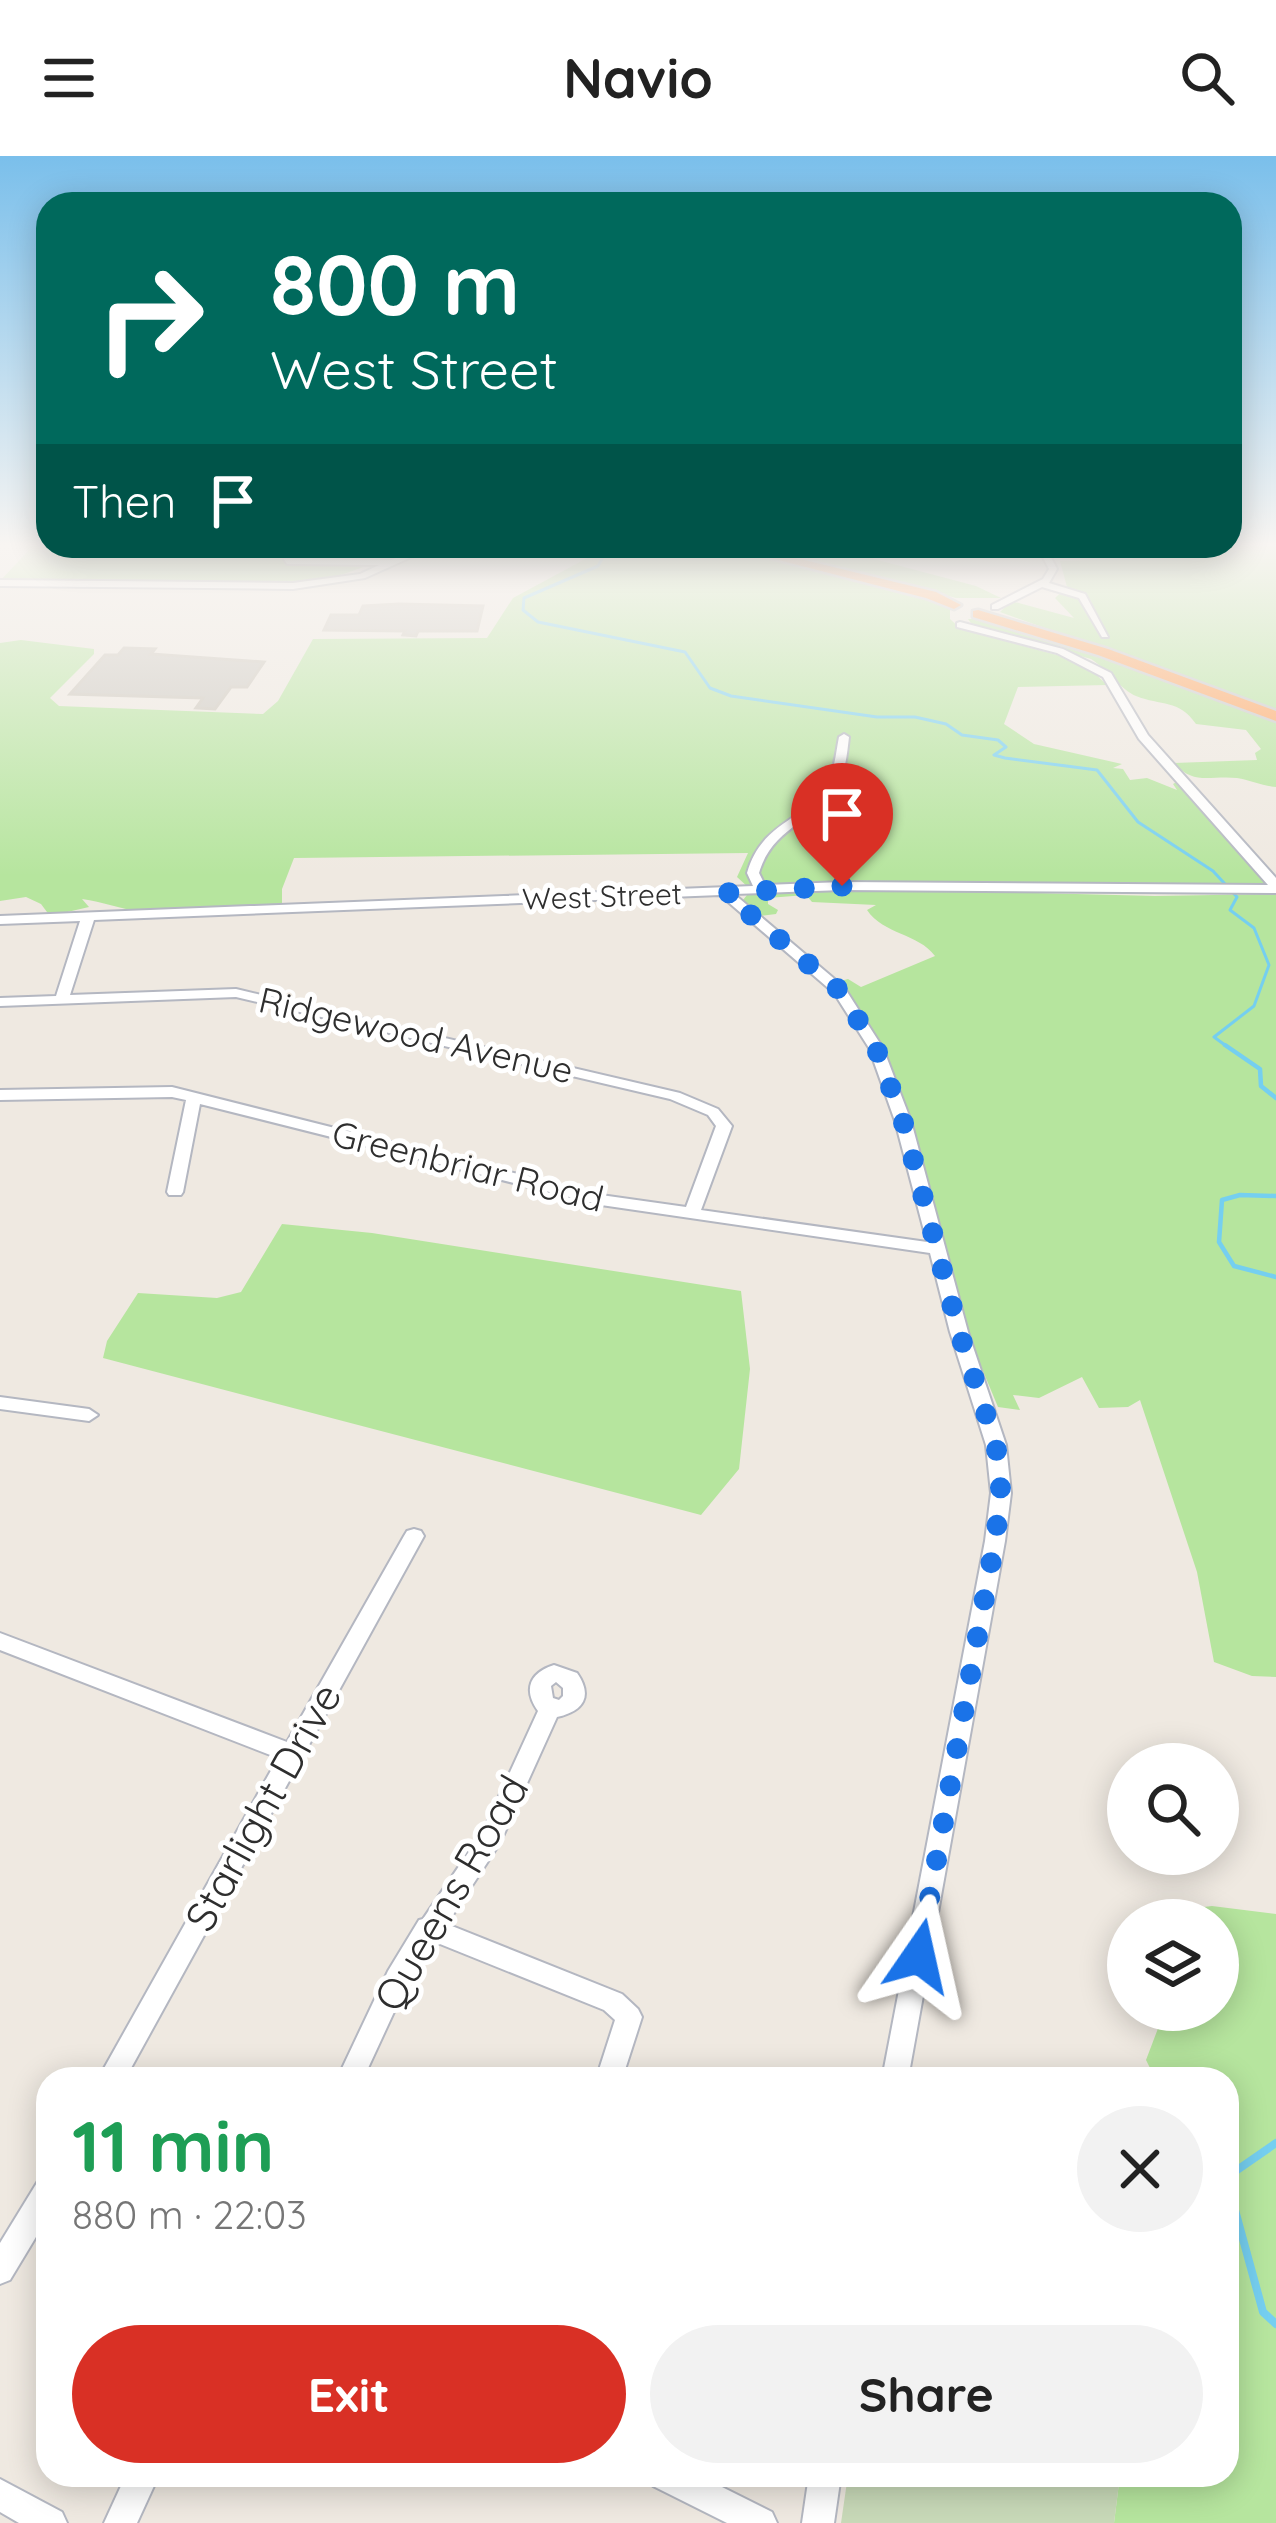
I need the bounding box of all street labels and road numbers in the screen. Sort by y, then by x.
street label: West Street [521,874,683,918]
street label: Ridgewood Avenue [255,976,578,1093]
street label: Greenbriar Road [328,1110,608,1221]
street label: Starlight Drive [173,1674,352,1940]
street label: Queens Road [362,1765,539,2020]

